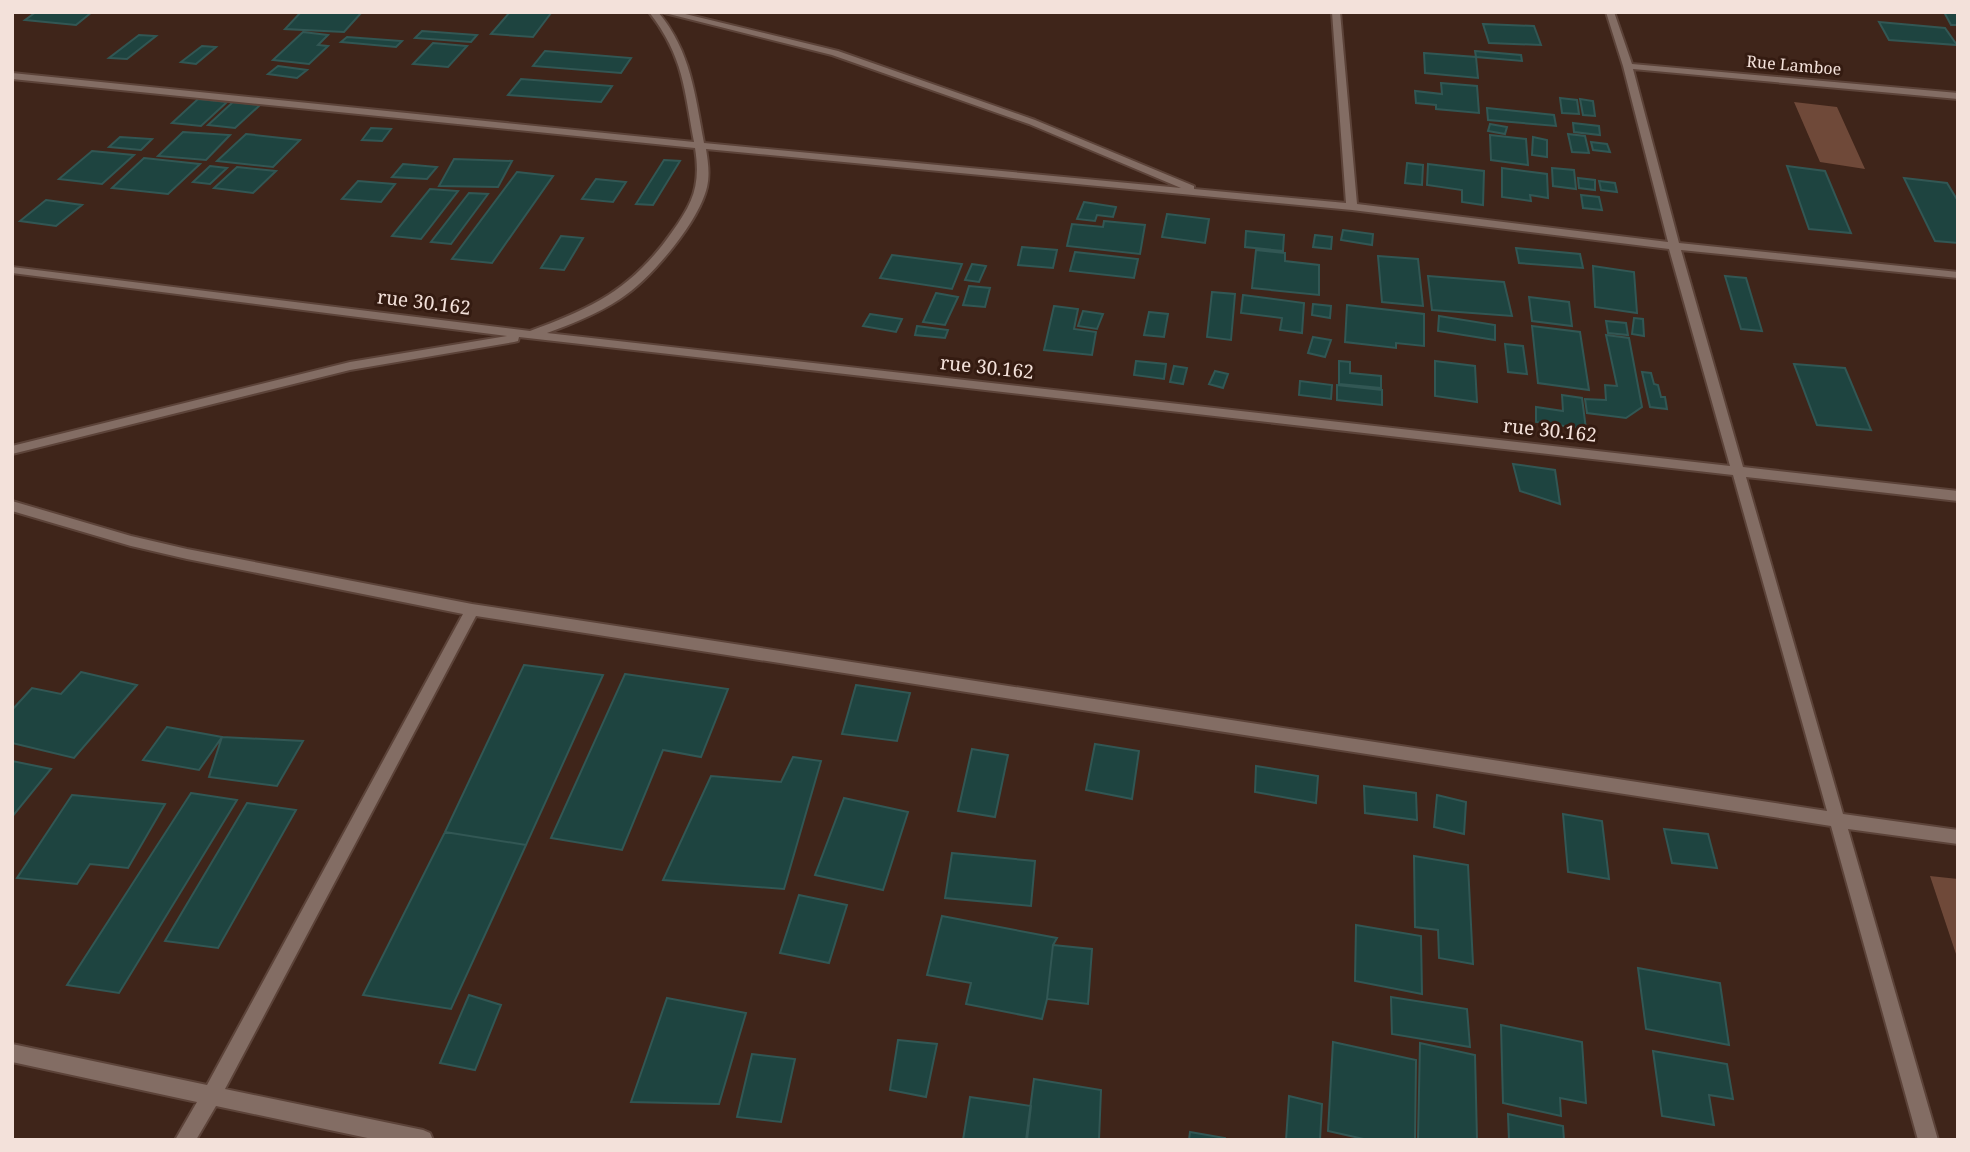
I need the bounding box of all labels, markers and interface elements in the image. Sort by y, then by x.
street label: Rue Lamboe [1746,50,1842,80]
street label: rue 30.162 [376,283,472,321]
street label: rue 30.162 [939,349,1035,385]
street label: rue 30.162 [1502,412,1598,448]

